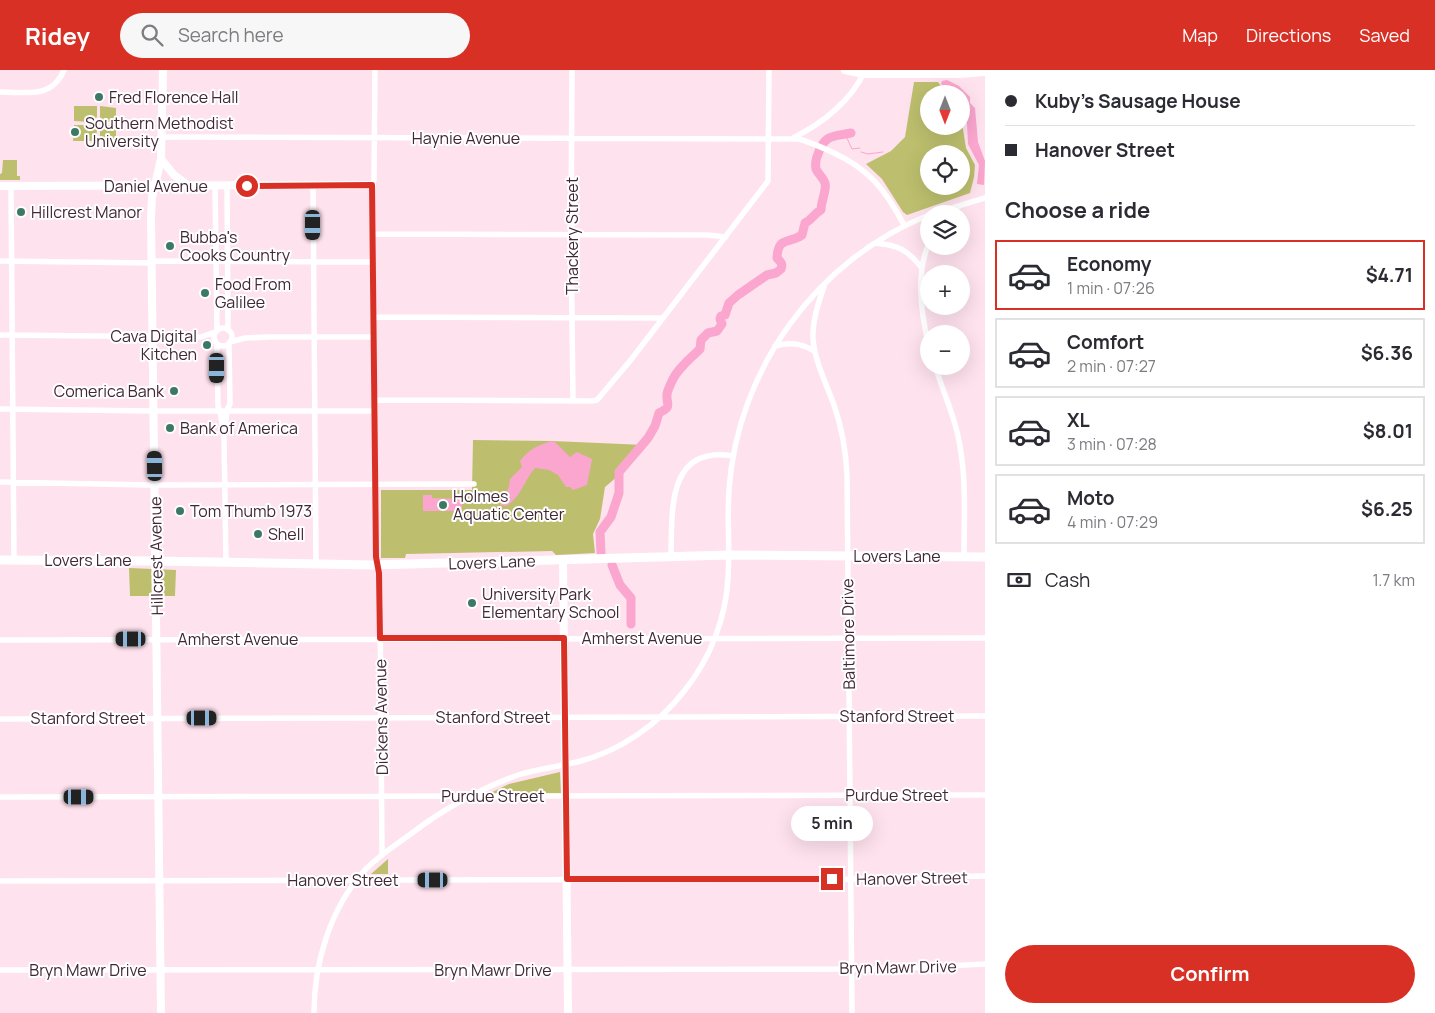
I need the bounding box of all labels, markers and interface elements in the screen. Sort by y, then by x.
search box [120,13,470,58]
text: Ridey [25,19,90,52]
icon: search [138,21,166,49]
text: Search here [178,22,284,48]
text: Map [1182,23,1218,47]
text: Directions [1246,23,1331,47]
text: Saved [1359,23,1410,47]
north arrow [920,85,970,135]
map controls [920,85,970,375]
place label: Fred Florence Hall [109,86,239,108]
text: Kuby's Sausage House [1035,88,1241,114]
marker: Fred Florence Hall [93,91,105,103]
place label: Southern Methodist University [85,112,234,152]
marker: Southern Methodist University [69,126,81,138]
street label: Haynie Avenue [412,127,520,149]
text: Hanover Street [1035,137,1175,163]
button: locate [920,145,970,195]
street label: Daniel Avenue [104,175,208,197]
route start [236,175,258,197]
street label: Thackery Street [561,177,583,295]
text: Choose a ride [1005,195,1150,225]
place label: Hillcrest Manor [31,201,142,223]
button: layers [920,205,970,255]
marker: Hillcrest Manor [15,206,27,218]
car [305,210,320,240]
place label: Bubba's Cooks Country [180,226,291,266]
marker: Bubba's Cooks Country [164,240,176,252]
text: Economy [1067,251,1151,277]
icon: car [1007,253,1052,298]
text: $4.71 [1366,262,1413,288]
button: + [920,265,970,315]
place label: Food From Galilee [215,273,291,313]
text: 1 min · 07:26 [1067,277,1155,299]
marker: Food From Galilee [199,287,211,299]
place label: Cava Digital Kitchen [111,325,197,365]
button: − [920,325,970,375]
text: Comfort [1067,329,1144,355]
icon: car [1007,331,1052,376]
marker: Cava Digital Kitchen [201,339,213,351]
text: $6.36 [1361,340,1413,366]
car [209,353,224,383]
text: 2 min · 07:27 [1067,355,1156,377]
place label: Comerica Bank [54,380,165,402]
marker: Comerica Bank [168,385,180,397]
text: XL [1067,407,1090,433]
icon: car [1007,409,1052,454]
place label: Bank of America [180,417,298,439]
text: $8.01 [1363,418,1413,444]
marker: Bank of America [164,422,176,434]
text: 3 min · 07:28 [1067,433,1157,455]
car [147,451,162,481]
place label: Holmes Aquatic Center [453,485,565,525]
text: Moto [1067,485,1114,511]
icon: car [1007,487,1052,532]
street label: Hillcrest Avenue [144,496,168,616]
text: $6.25 [1361,496,1413,522]
marker: Holmes Aquatic Center [437,499,449,511]
place label: Tom Thumb 1973 [190,500,312,522]
marker: Tom Thumb 1973 [174,505,186,517]
text: 4 min · 07:29 [1067,511,1158,533]
place label: Shell [268,523,304,545]
marker: Shell [252,528,264,540]
street label: Lovers Lane [853,545,941,567]
street label: Lovers Lane [44,549,132,571]
street label: Lovers Lane [448,549,536,575]
icon: cash [1005,566,1033,594]
text: Cash [1045,567,1090,593]
text: 1.7 km [1373,569,1415,591]
street label: Baltimore Drive [836,578,860,690]
place label: University Park Elementary School [482,583,620,623]
marker: University Park Elementary School [466,597,478,609]
street label: Amherst Avenue [582,627,702,649]
street label: Amherst Avenue [178,628,298,650]
car [116,632,146,647]
street label: Dickens Avenue [369,659,393,775]
street label: Stanford Street [840,705,954,727]
street label: Stanford Street [436,706,550,728]
street label: Stanford Street [31,707,145,729]
car [187,711,217,726]
street label: Purdue Street [845,784,949,806]
street label: Purdue Street [441,785,545,807]
car [64,790,94,805]
callout: 5 min [791,806,873,842]
text: 5 min [811,812,853,834]
street label: Hanover Street [856,866,968,890]
route end [821,868,843,890]
street label: Hanover Street [287,869,399,891]
car [418,873,448,888]
button: Confirm [1005,945,1415,1003]
street label: Bryn Mawr Drive [839,955,957,979]
street label: Bryn Mawr Drive [29,959,147,981]
street label: Bryn Mawr Drive [434,959,552,981]

